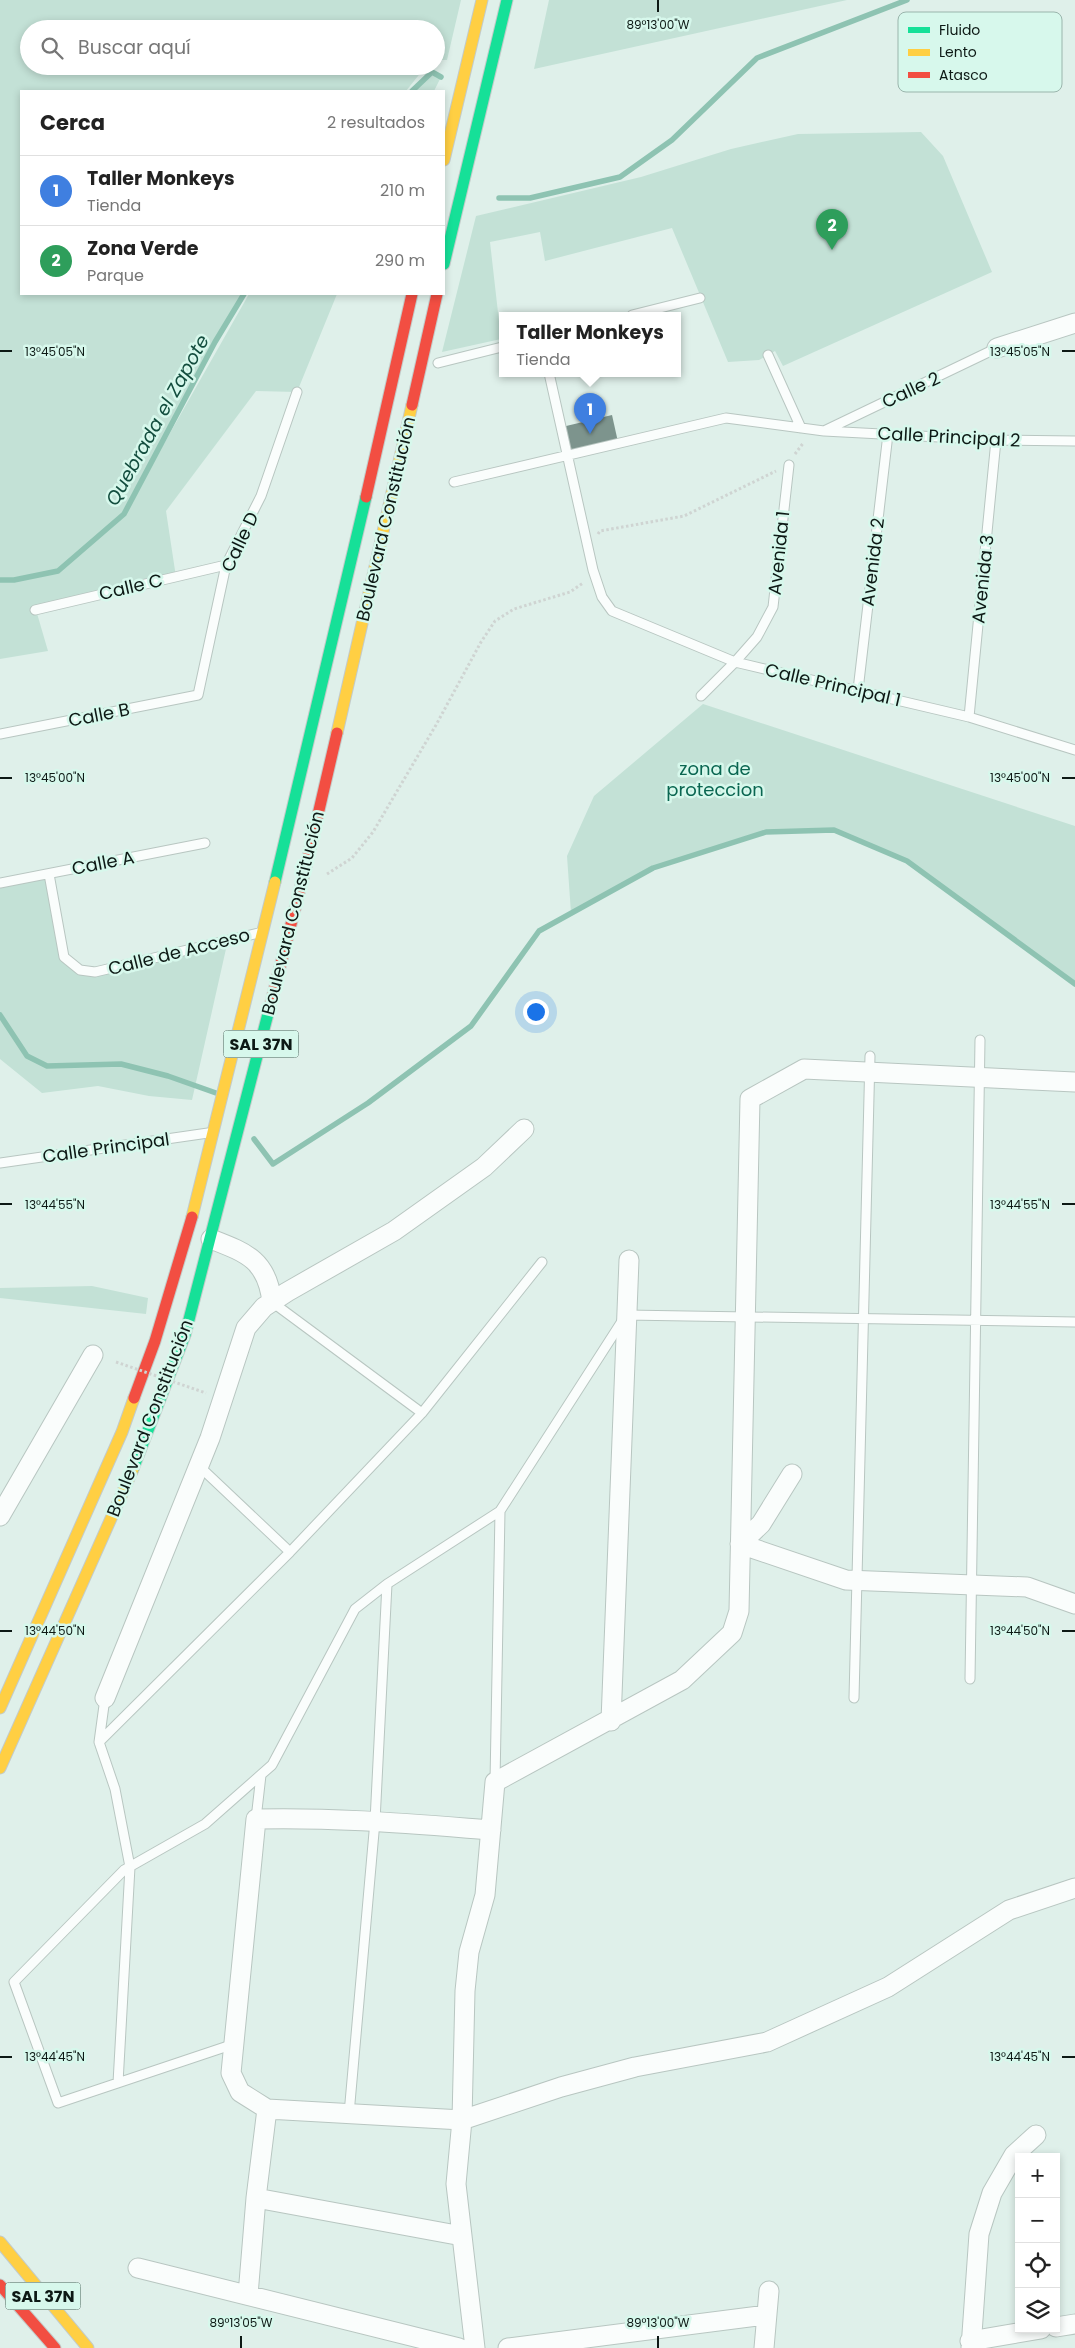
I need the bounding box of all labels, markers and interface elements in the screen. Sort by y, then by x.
legend [898,12,1062,92]
text: 89°13'00"W [626,16,690,33]
search box [20,20,445,75]
text: Fluido [939,20,980,40]
icon: search [38,34,66,62]
text: Buscar aquí [78,34,191,61]
text: Lento [939,42,977,62]
text: Atasco [939,65,988,85]
text: Cerca [40,108,105,137]
text: 2 resultados [327,111,425,134]
text: Taller Monkeys [87,165,235,192]
text: 1 [53,179,59,202]
text: 210 m [380,179,425,202]
text: Tienda [87,194,141,217]
pin: 2 [816,209,848,250]
text: Zona Verde [87,235,198,262]
text: 2 [51,249,61,272]
text: 290 m [375,249,425,272]
text: Parque [87,264,144,287]
popup [499,312,681,377]
text: Taller Monkeys [516,319,664,346]
water label: Quebrada el Zapote [99,330,216,511]
text: 13°45'05"N [25,343,85,360]
text: 13°45'05"N [990,343,1050,360]
text: Tienda [516,348,571,371]
street label: Calle 2 [878,365,944,414]
pin: 1 [574,393,606,434]
street label: Boulevard Constitución [350,414,421,624]
street label: Calle Principal 2 [877,420,1021,453]
street label: Calle D [215,508,264,576]
street label: Avenida 1 [762,510,795,596]
street label: Avenida 2 [855,516,890,608]
street label: Avenida 3 [965,533,1000,625]
street label: Calle C [97,567,165,606]
street label: Calle Principal 1 [763,657,903,712]
street label: Calle B [66,696,132,733]
park label: zona de proteccion [666,756,764,802]
text: 13°45'00"N [25,769,85,786]
text: 13°45'00"N [990,769,1050,786]
street label: Boulevard Constitución [255,808,330,1017]
street label: Calle A [70,844,136,881]
street label: Calle de Acceso [105,922,252,981]
your location [523,999,549,1025]
road number: SAL 37N [224,1030,298,1058]
street label: Calle Principal [41,1126,171,1169]
text: 13°44'55"N [25,1196,85,1213]
text: 13°44'55"N [990,1196,1050,1213]
street label: Boulevard Constitución [100,1316,199,1520]
text: 13°44'50"N [25,1622,85,1639]
text: 13°44'50"N [990,1622,1050,1639]
text: 13°44'45"N [25,2048,85,2065]
text: 13°44'45"N [990,2048,1050,2065]
map controls [1015,2153,1060,2333]
button: + [1015,2153,1060,2198]
button: − [1015,2198,1060,2243]
button: locate [1015,2243,1060,2288]
road number: SAL 37N [5,2282,80,2310]
button: layers [1015,2288,1060,2333]
text: 89°13'05"W [209,2314,273,2331]
text: 89°13'00"W [626,2314,690,2331]

